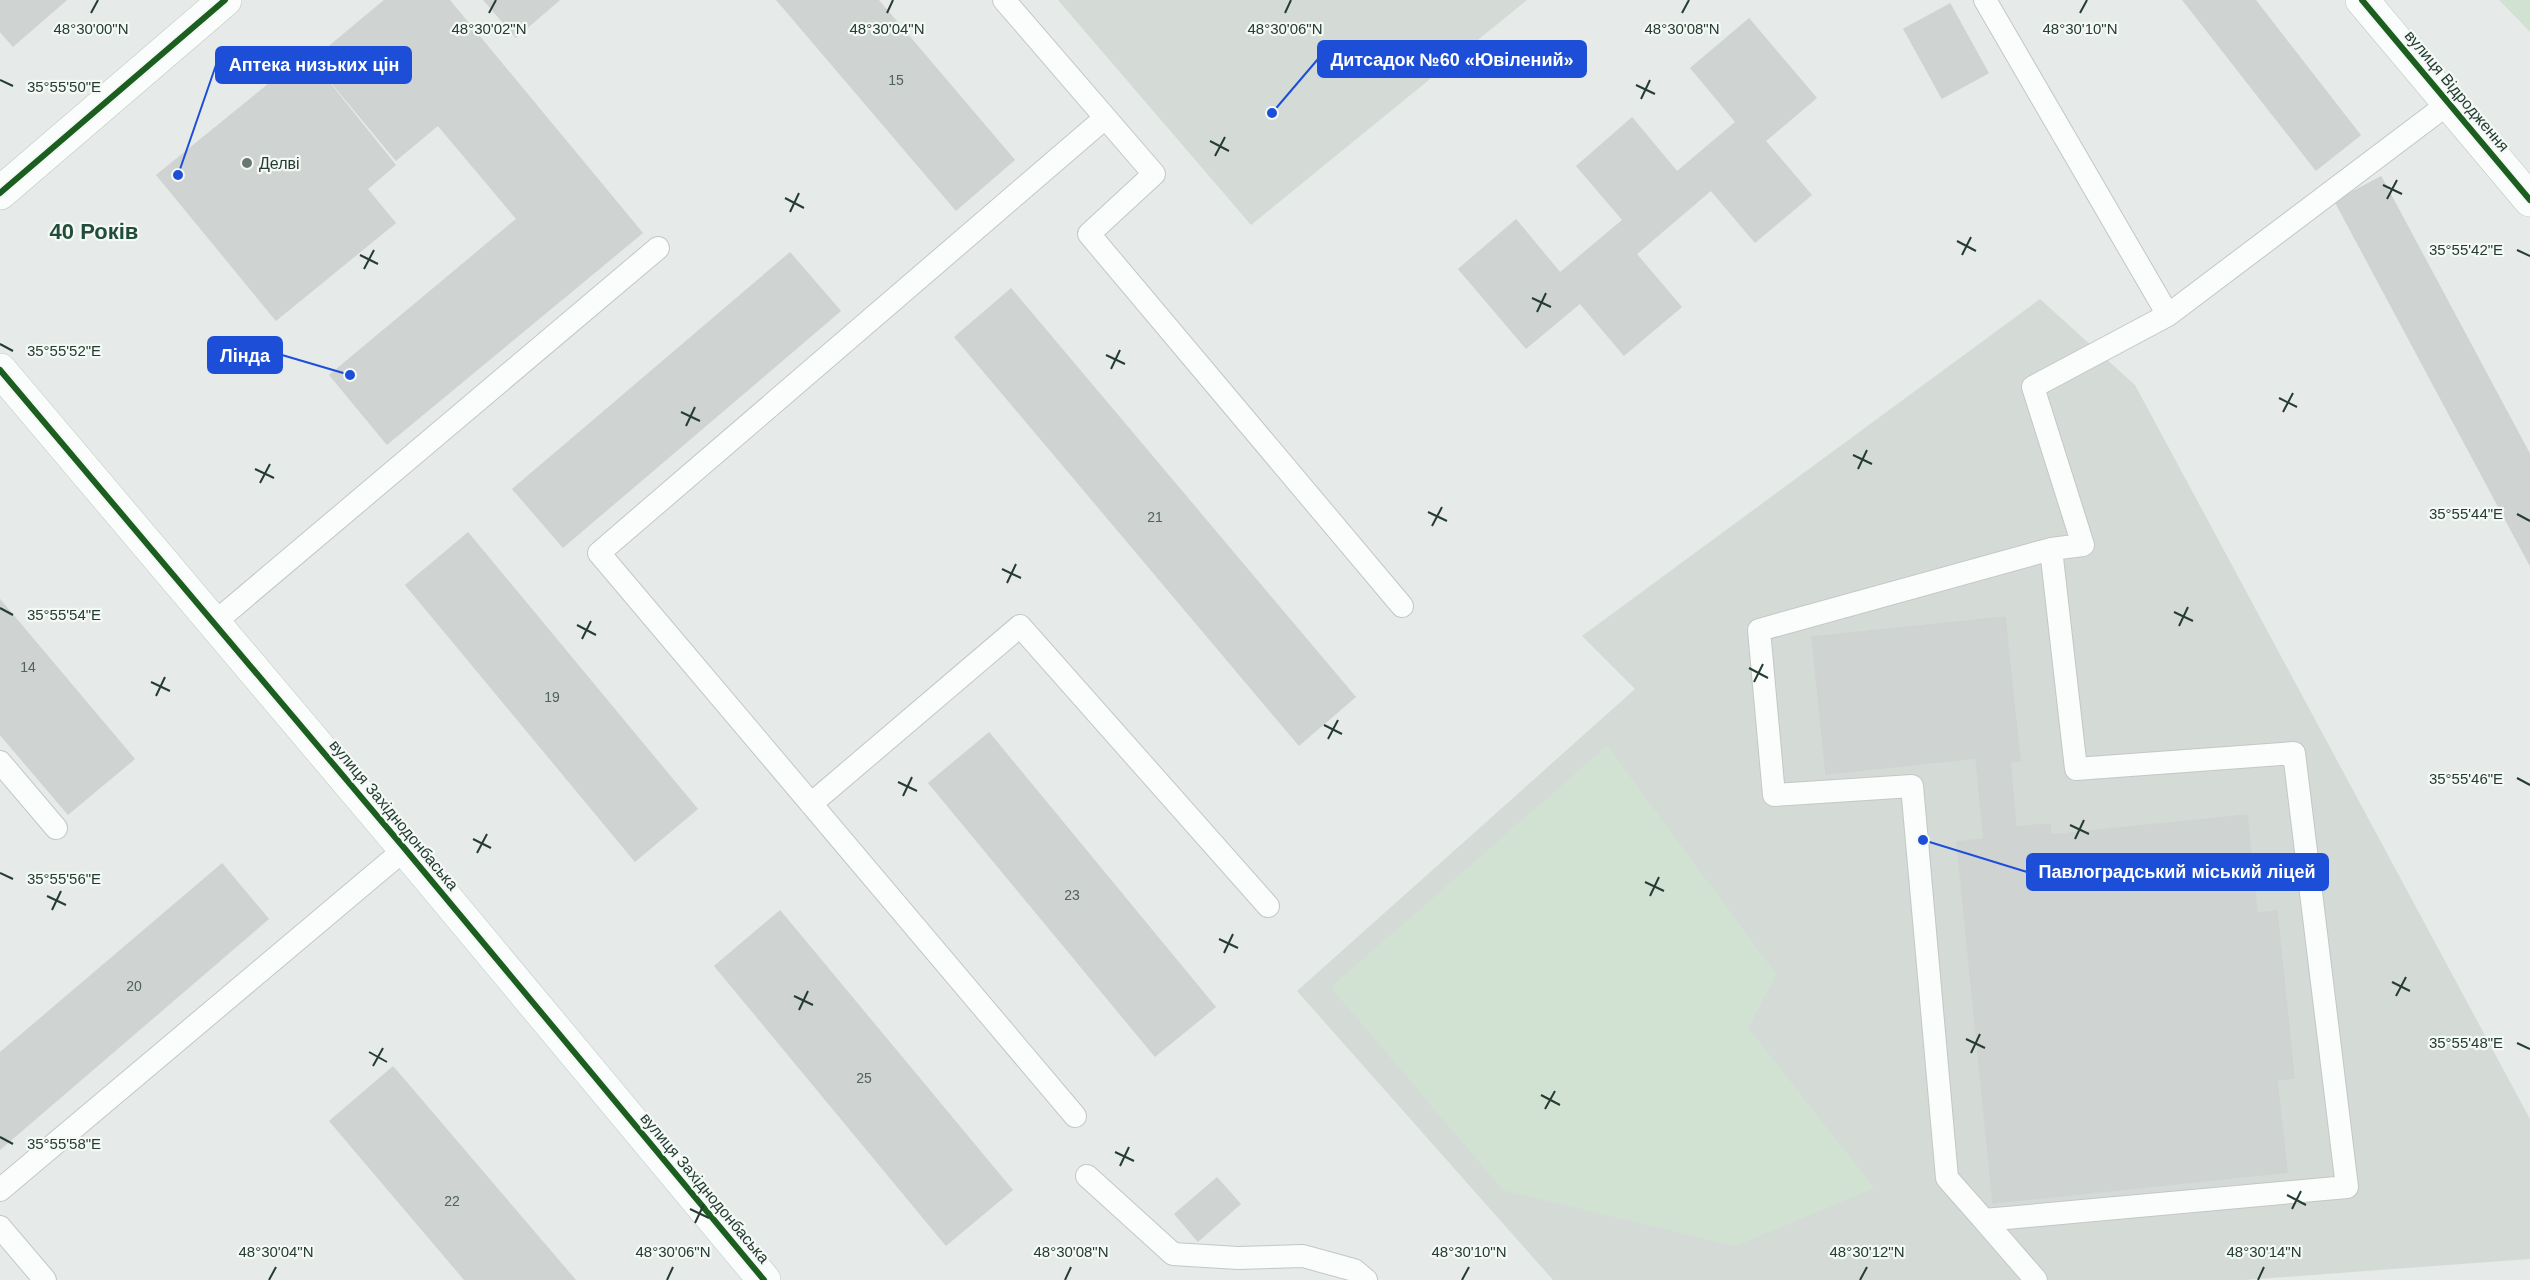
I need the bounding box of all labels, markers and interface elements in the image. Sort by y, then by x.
text: 48°30'00"N [53,20,129,37]
text: 48°30'02"N [451,20,527,37]
text: 48°30'04"N [849,20,925,37]
text: 48°30'06"N [1247,20,1323,37]
text: 48°30'08"N [1644,20,1720,37]
text: 48°30'10"N [2042,20,2118,37]
street label: вулиця Відродження [2401,27,2513,155]
callout: Дитсадок №60 «Ювілений» [1318,41,1586,77]
callout: Аптека низьких цін [216,47,411,83]
text: Дитсадок №60 «Ювілений» [1330,50,1574,70]
text: Аптека низьких цін [229,55,399,75]
house number: 15 [888,72,904,88]
text: 35°55'50"E [27,78,101,95]
place label: Делві [259,155,300,172]
marker: Делві [240,156,254,170]
district label: 40 Років [50,219,138,244]
text: 35°55'42"E [2429,241,2503,258]
callout: Лінда [208,337,282,373]
text: 35°55'52"E [27,342,101,359]
text: Лінда [220,346,271,366]
text: 35°55'44"E [2429,505,2503,522]
house number: 21 [1147,509,1163,525]
text: 35°55'54"E [27,606,101,623]
house number: 14 [20,659,36,675]
house number: 19 [544,689,560,705]
street label: вулиця Західнодонбаська [326,737,462,894]
text: 35°55'46"E [2429,770,2503,787]
callout: Павлоградський міський ліцей [2027,854,2328,890]
text: Павлоградський міський ліцей [2039,862,2316,882]
text: 35°55'56"E [27,870,101,887]
house number: 23 [1064,887,1080,903]
house number: 20 [126,978,142,994]
text: 35°55'48"E [2429,1034,2503,1051]
house number: 25 [856,1070,872,1086]
street label: вулиця Західнодонбаська [637,1110,773,1267]
text: 35°55'58"E [27,1135,101,1152]
house number: 22 [444,1193,460,1209]
text: 48°30'04"N [238,1243,314,1260]
text: 48°30'06"N [635,1243,711,1260]
text: 48°30'08"N [1033,1243,1109,1260]
text: 48°30'10"N [1431,1243,1507,1260]
text: 48°30'12"N [1829,1243,1905,1260]
text: 48°30'14"N [2226,1243,2302,1260]

